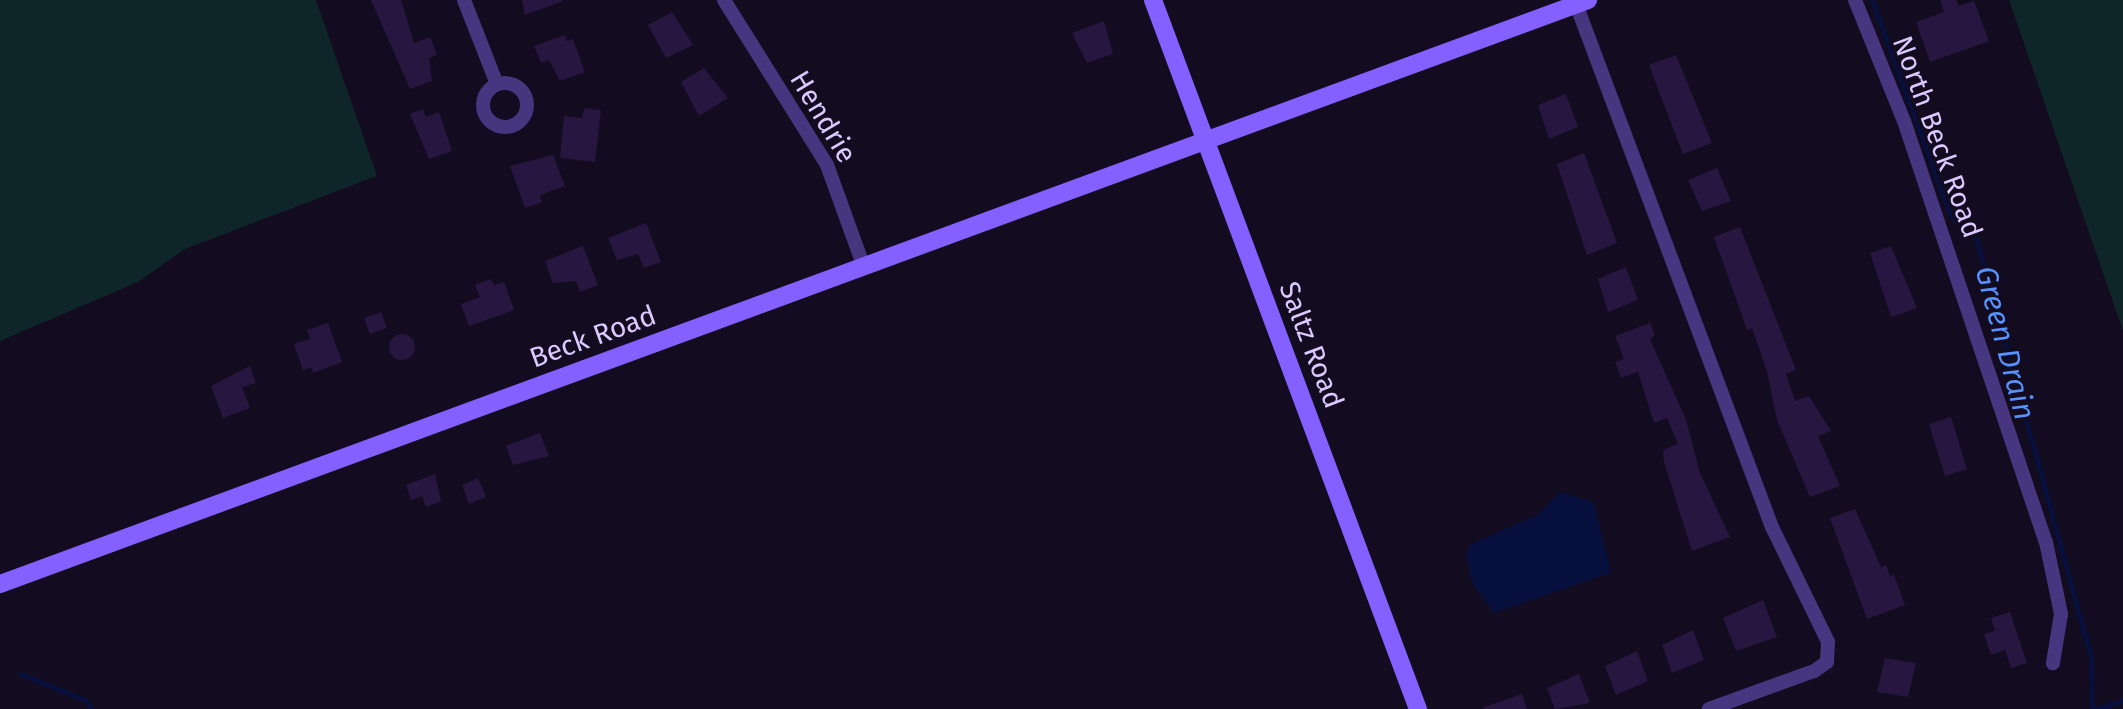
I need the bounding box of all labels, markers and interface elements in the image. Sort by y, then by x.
street label: North Beck Road [1885,32,1989,242]
street label: Hendrie [782,65,864,169]
water label: Green Drain [1967,262,2043,424]
street label: Saltz Road [1272,277,1350,413]
street label: Beck Road [525,299,661,375]

